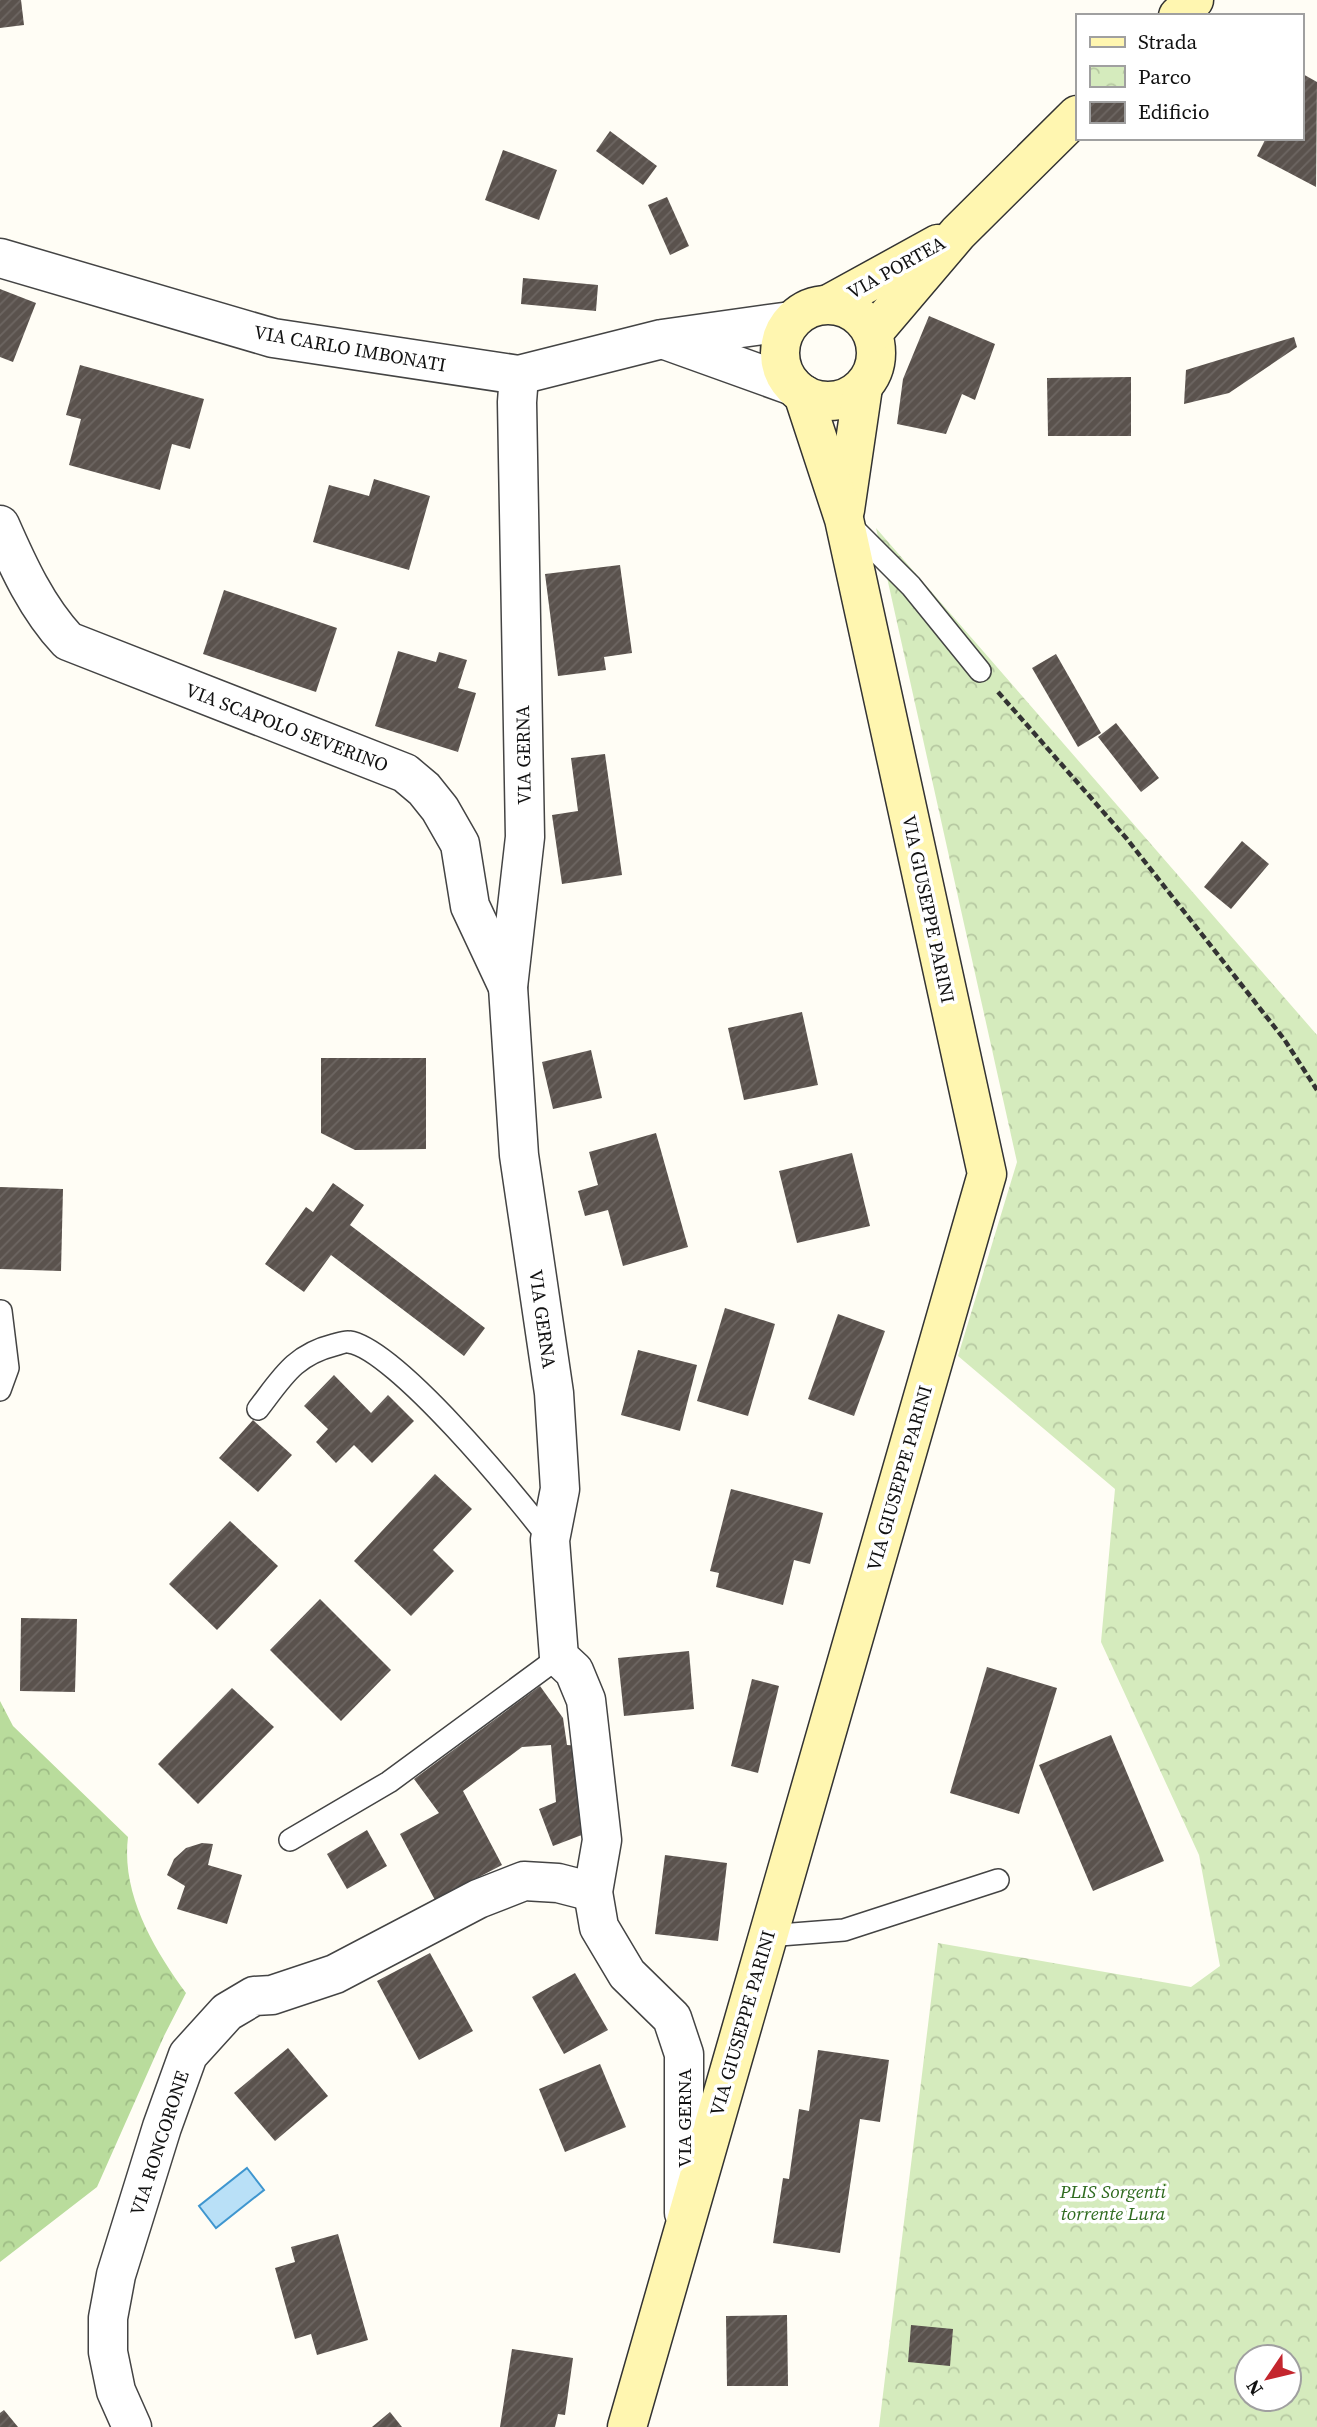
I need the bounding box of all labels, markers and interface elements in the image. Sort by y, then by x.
legend [1076,14,1303,140]
text: Strada [1138,27,1197,56]
text: Parco [1138,62,1191,91]
text: Edificio [1138,97,1210,126]
street label: VIA PORTEA [842,229,950,305]
street label: VIA CARLO IMBONATI [252,318,448,378]
street label: VIA SCAPOLO SEVERINO [182,676,392,778]
street label: VIA GERNA [509,705,537,805]
street label: VIA GIUSEPPE PARINI [896,813,962,1005]
street label: VIA GERNA [523,1268,563,1370]
street label: VIA GIUSEPPE PARINI [860,1382,938,1574]
street label: VIA GIUSEPPE PARINI [703,1927,781,2119]
street label: VIA RONCORONE [123,2067,195,2219]
street label: VIA GERNA [671,2068,697,2168]
park label: PLIS Sorgenti torrente Lura [1059,2178,1166,2226]
north arrow [1233,2343,1303,2413]
text: N [1239,2374,1269,2401]

